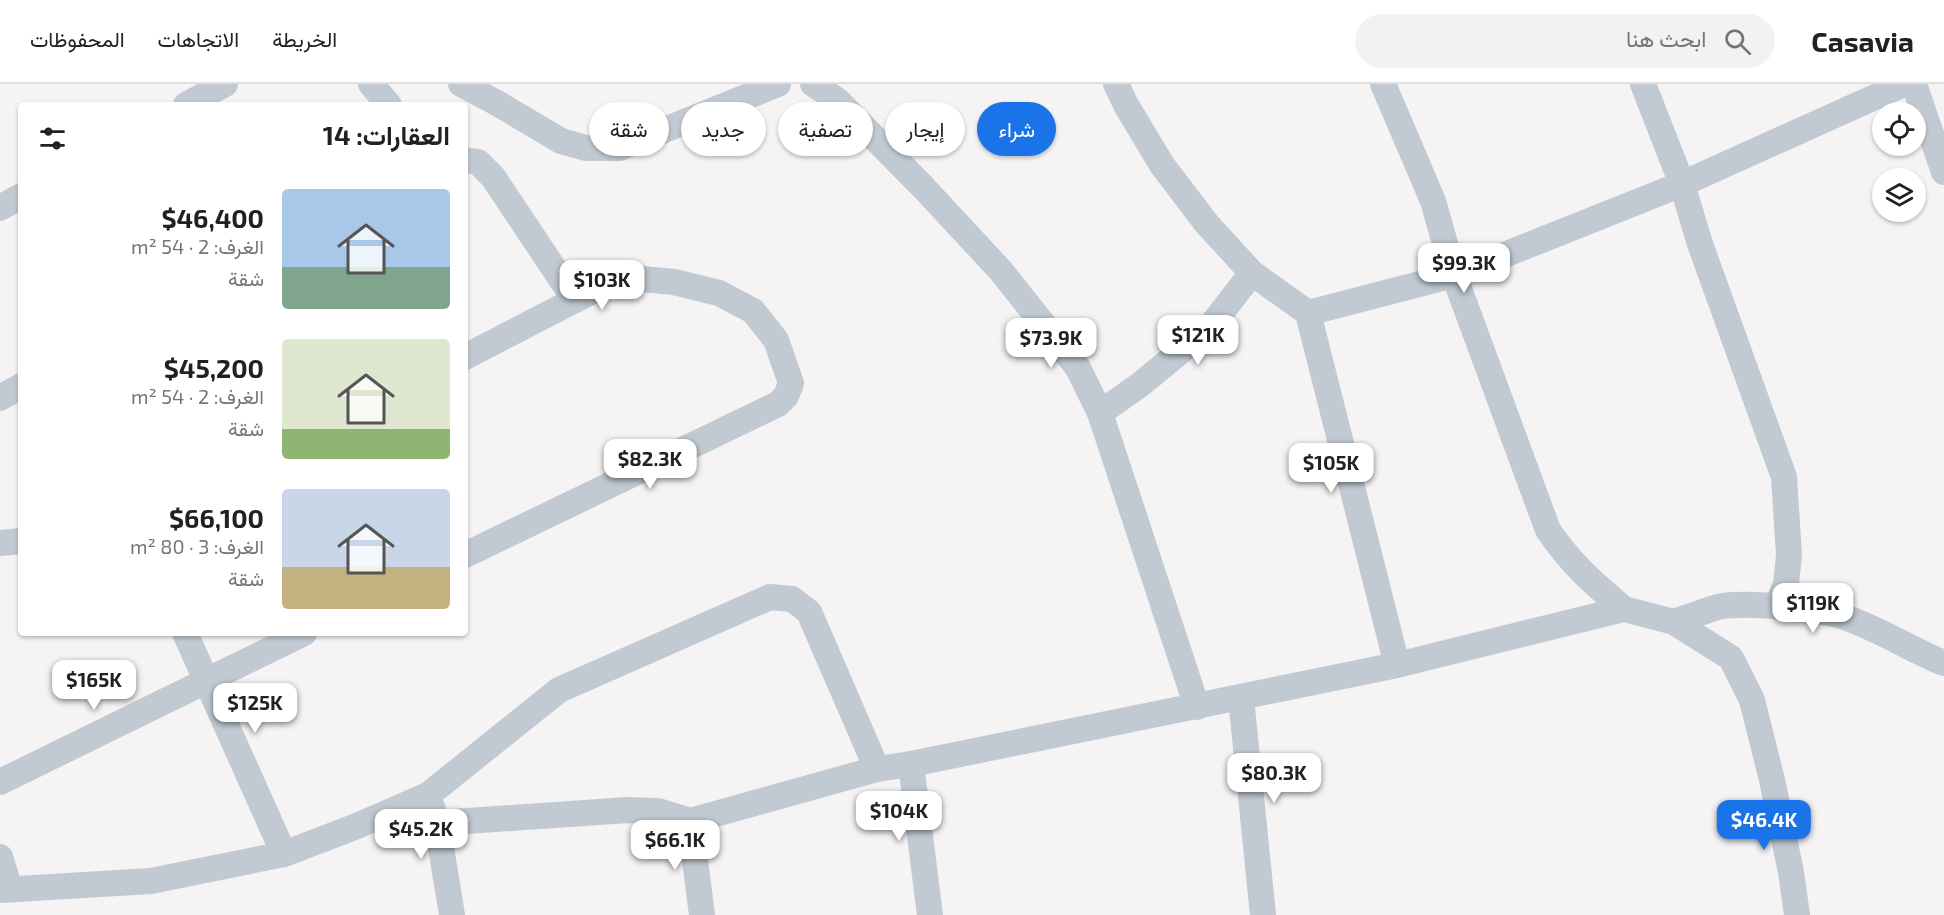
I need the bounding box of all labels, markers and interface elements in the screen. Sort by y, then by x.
search box [1355,14,1775,68]
text: Casavia [1811,24,1914,58]
text: ابحث هنا [1626,25,1706,51]
icon: search [1721,25,1754,58]
text: المحفوظات [30,26,125,51]
text: الاتجاهات [158,26,239,51]
text: الخريطة [272,26,337,51]
chip: شقة [589,102,669,156]
chip: جديد [681,102,766,156]
chip: تصفية [778,102,873,156]
chip: إيجار [885,102,965,156]
chip: شراء [977,102,1056,156]
map controls [1872,102,1926,222]
button: locate [1872,102,1926,156]
text: العقارات: 14 [323,119,450,150]
icon: filters [36,122,69,155]
button: layers [1872,168,1926,222]
text: $46,400 [161,202,264,233]
icon: home [330,213,402,285]
text: الغرف: 2 · 54 m² [131,234,264,258]
pin: $99.3K [1415,243,1513,294]
text: $99.3K [1432,250,1496,274]
pin: $103K [560,260,644,311]
text: شقة [228,266,264,290]
text: $103K [574,267,630,291]
pin: $121K [1156,315,1240,366]
pin: $73.9K [1002,318,1100,369]
text: $121K [1171,322,1225,346]
text: $73.9K [1020,325,1082,349]
text: $45,200 [164,352,264,383]
icon: home [330,363,402,435]
text: الغرف: 2 · 54 m² [131,384,264,408]
text: شقة [228,416,264,440]
pin: $82.3K [601,439,699,490]
pin: $105K [1289,443,1373,494]
text: $82.3K [618,446,682,470]
text: $105K [1303,450,1359,474]
text: $66,100 [169,502,264,533]
icon: home [330,513,402,585]
text: الغرف: 3 · 80 m² [130,534,264,558]
text: شقة [228,566,264,590]
pin: $119K [1771,583,1855,634]
text: $119K [1786,590,1840,614]
pin: $165K [52,660,136,711]
text: $165K [66,667,122,691]
pin: $125K [213,683,297,734]
text: $125K [227,690,283,714]
pin: $80.3K [1225,753,1323,804]
text: $80.3K [1241,760,1307,784]
pin: $104K [857,791,941,842]
text: $104K [870,798,928,822]
pin: $46.4K [1715,800,1813,851]
text: $46.4K [1731,807,1797,831]
pin: $45.2K [372,809,470,860]
text: $45.2K [389,816,453,840]
pin: $66.1K [626,820,724,871]
text: $66.1K [645,827,705,851]

